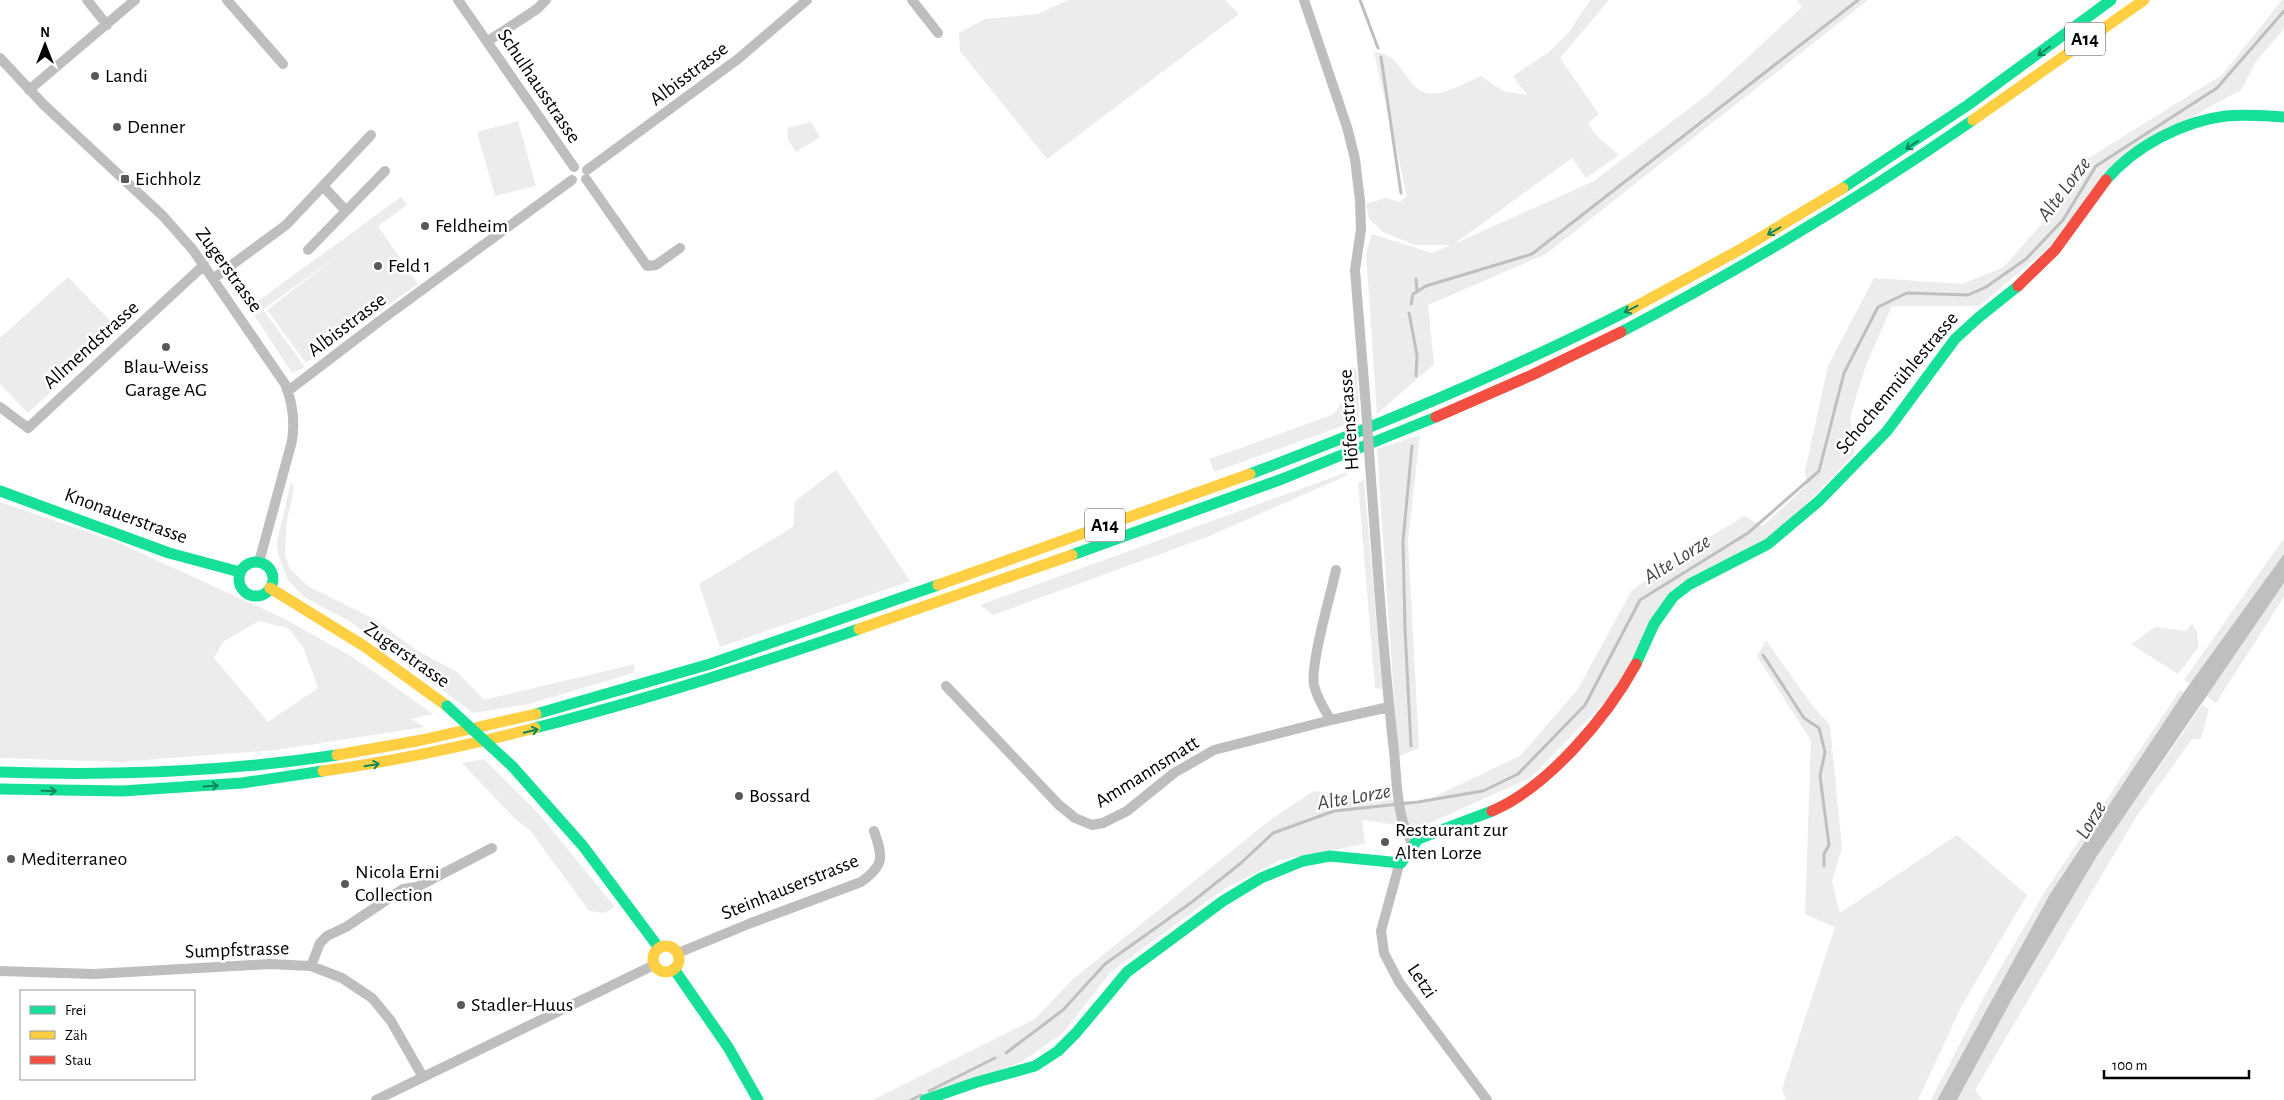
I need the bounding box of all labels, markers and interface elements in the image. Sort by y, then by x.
north arrow [20,20,70,70]
road number: A14 [2065,22,2105,56]
street label: Schulhausstrasse [494,25,584,147]
text: N [40,26,50,40]
street label: Albisstrasse [646,38,732,110]
one-way arrow [2037,46,2051,56]
place label: Landi [105,66,148,86]
marker: Landi [89,70,101,82]
place label: Denner [127,117,186,137]
marker: Denner [111,121,123,133]
one-way arrow [1905,140,1919,150]
water label: Alte Lorze [2033,153,2095,226]
place label: Eichholz [135,169,201,189]
marker: Eichholz [119,173,131,185]
place label: Feldheim [435,216,508,236]
marker: Feldheim [419,220,431,232]
street label: Zugerstrasse [192,224,266,316]
one-way arrow [1767,226,1781,236]
place label: Feld 1 [388,256,431,276]
marker: Feld 1 [372,260,384,272]
street label: Albisstrasse [304,289,390,361]
street label: Allmendstrasse [39,297,143,393]
one-way arrow [1624,304,1639,314]
street label: Schochenmühlestrasse [1832,308,1962,458]
marker: Blau-Weiss Garage AG [160,341,172,353]
place label: Blau-Weiss Garage AG [123,357,209,400]
street label: Höfenstrasse [1335,369,1363,471]
street label: Knonauerstrasse [62,484,190,548]
road number: A14 [1085,508,1125,542]
water label: Alte Lorze [1639,530,1714,588]
street label: Zugerstrasse [361,618,453,692]
one-way arrow [522,726,538,735]
street label: Ammannsmatt [1092,732,1203,812]
one-way arrow [364,760,380,770]
water label: Alte Lorze [1315,780,1392,814]
one-way arrow [203,782,219,791]
one-way arrow [40,786,56,795]
place label: Bossard [749,786,810,806]
marker: Bossard [733,790,745,802]
water label: Lorze [2072,797,2110,843]
place label: Restaurant zur Alten Lorze [1395,820,1508,863]
marker: Restaurant zur Alten Lorze [1379,836,1391,848]
place label: Mediterraneo [21,849,127,869]
street label: Steinhauserstrasse [719,850,861,924]
marker: Mediterraneo [5,853,17,865]
place label: Nicola Erni Collection [355,862,440,905]
marker: Nicola Erni Collection [339,878,351,890]
street label: Sumpfstrasse [184,938,290,962]
street label: Letzi [1403,960,1441,1002]
legend [20,990,195,1080]
place label: Stadler-Huus [471,995,573,1015]
marker: Stadler-Huus [455,999,467,1011]
text: Frei [65,1003,86,1018]
text: Zäh [65,1028,88,1043]
scale bar [2104,1048,2249,1080]
text: Stau [65,1053,92,1068]
text: 100 m [2112,1058,2147,1073]

